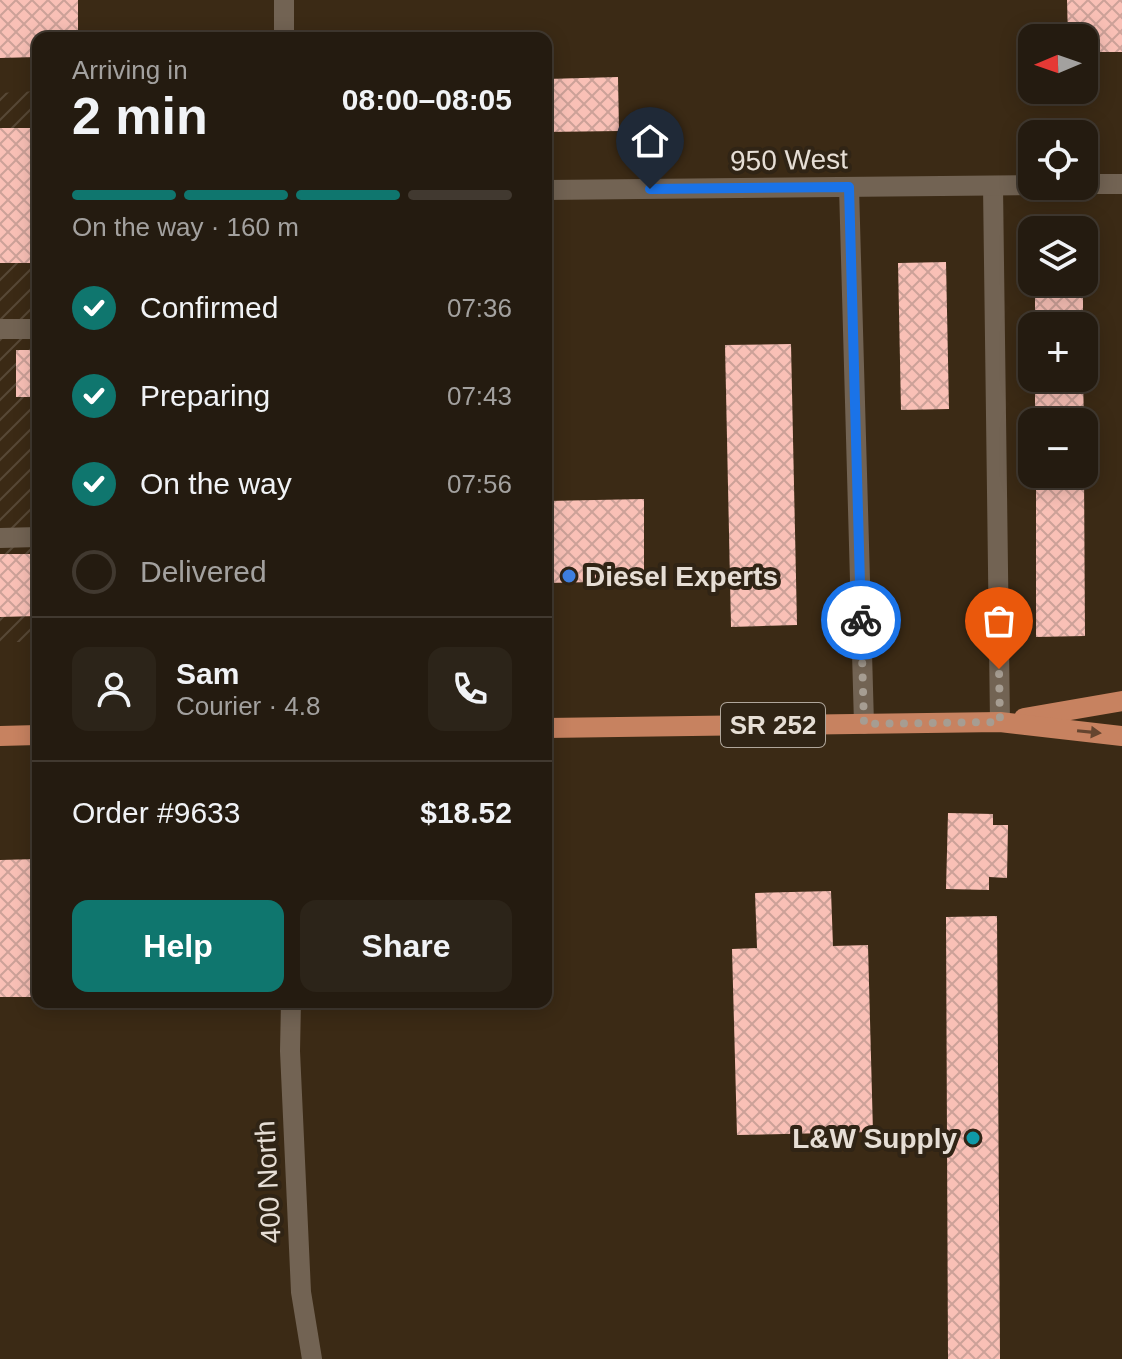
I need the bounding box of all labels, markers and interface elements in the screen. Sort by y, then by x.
north arrow [1018,24,1098,104]
map controls [1018,24,1098,488]
text: Arriving in [72,55,188,85]
text: 08:00–08:05 [342,83,512,116]
text: 2 min [72,87,208,145]
pin [616,107,684,189]
icon: home [628,119,672,163]
button: locate [1018,120,1098,200]
street label: 950 West [730,143,848,177]
text: On the way · 160 m [72,212,299,242]
button: layers [1018,216,1098,296]
icon: check [72,286,116,330]
text: Confirmed [140,291,278,324]
text: 07:36 [447,293,512,323]
button: + [1018,312,1098,392]
icon: check [72,374,116,418]
text: Preparing [140,379,270,412]
text: 07:43 [447,381,512,411]
button: − [1018,408,1098,488]
icon: check [72,462,116,506]
text: On the way [140,467,292,500]
text: 07:56 [447,469,512,499]
text: Delivered [140,555,267,588]
place label: Diesel Experts [585,561,778,592]
marker: Diesel Experts [560,567,578,585]
courier [821,580,901,660]
pin [965,587,1033,669]
icon: bike [839,598,883,642]
icon: bag [977,599,1021,643]
button: person [72,647,156,731]
button: phone [428,647,512,731]
text: Sam [176,657,239,690]
text: Courier · 4.8 [176,691,321,721]
road number: SR 252 [721,703,825,747]
one-way arrow [1077,726,1102,739]
text: Order #9633 [72,796,240,829]
text: $18.52 [420,796,512,829]
button: Help [72,900,284,992]
button: Share [300,900,512,992]
street label: 400 North [249,1120,287,1244]
place label: L&W Supply [792,1123,957,1154]
marker: L&W Supply [964,1129,982,1147]

